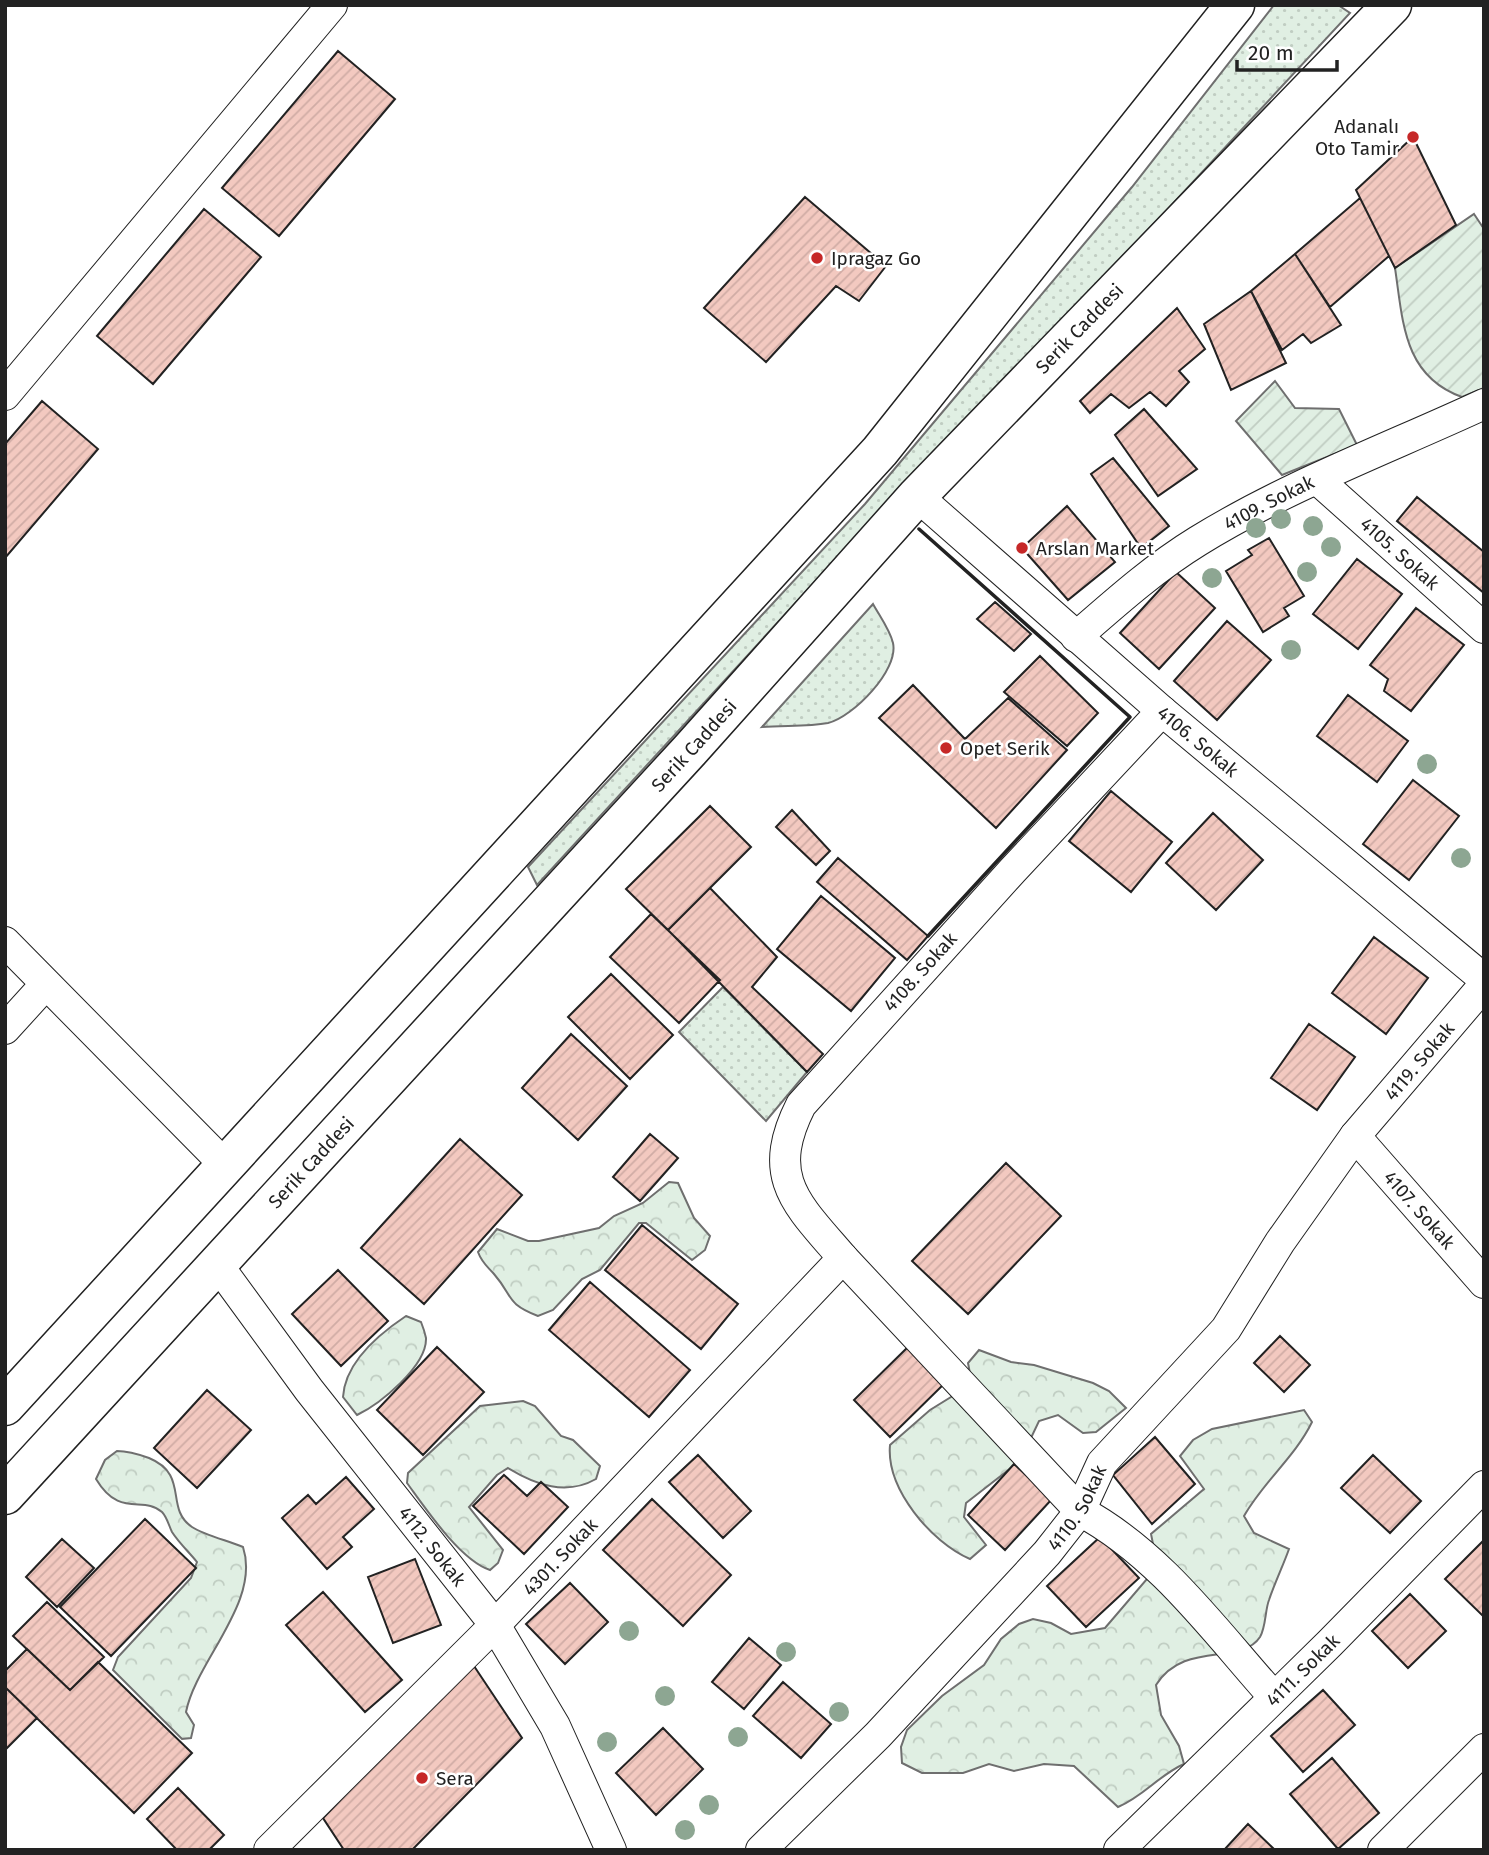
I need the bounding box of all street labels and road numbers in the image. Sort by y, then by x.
street label: Serik Caddesi [1030,279,1128,378]
street label: 4109. Sokak [1219,470,1318,535]
street label: 4105. Sokak [1356,512,1445,595]
street label: Serik Caddesi [646,695,741,796]
street label: 4106. Sokak [1153,701,1244,782]
street label: 4108. Sokak [878,927,962,1016]
street label: 4119. Sokak [1379,1017,1459,1105]
street label: Serik Caddesi [263,1112,359,1213]
street label: 4107. Sokak [1379,1166,1460,1254]
street label: 4110. Sokak [1042,1461,1111,1555]
street label: 4112. Sokak [394,1502,471,1591]
street label: 4301. Sokak [518,1513,602,1600]
street label: 4111. Sokak [1261,1629,1344,1711]

